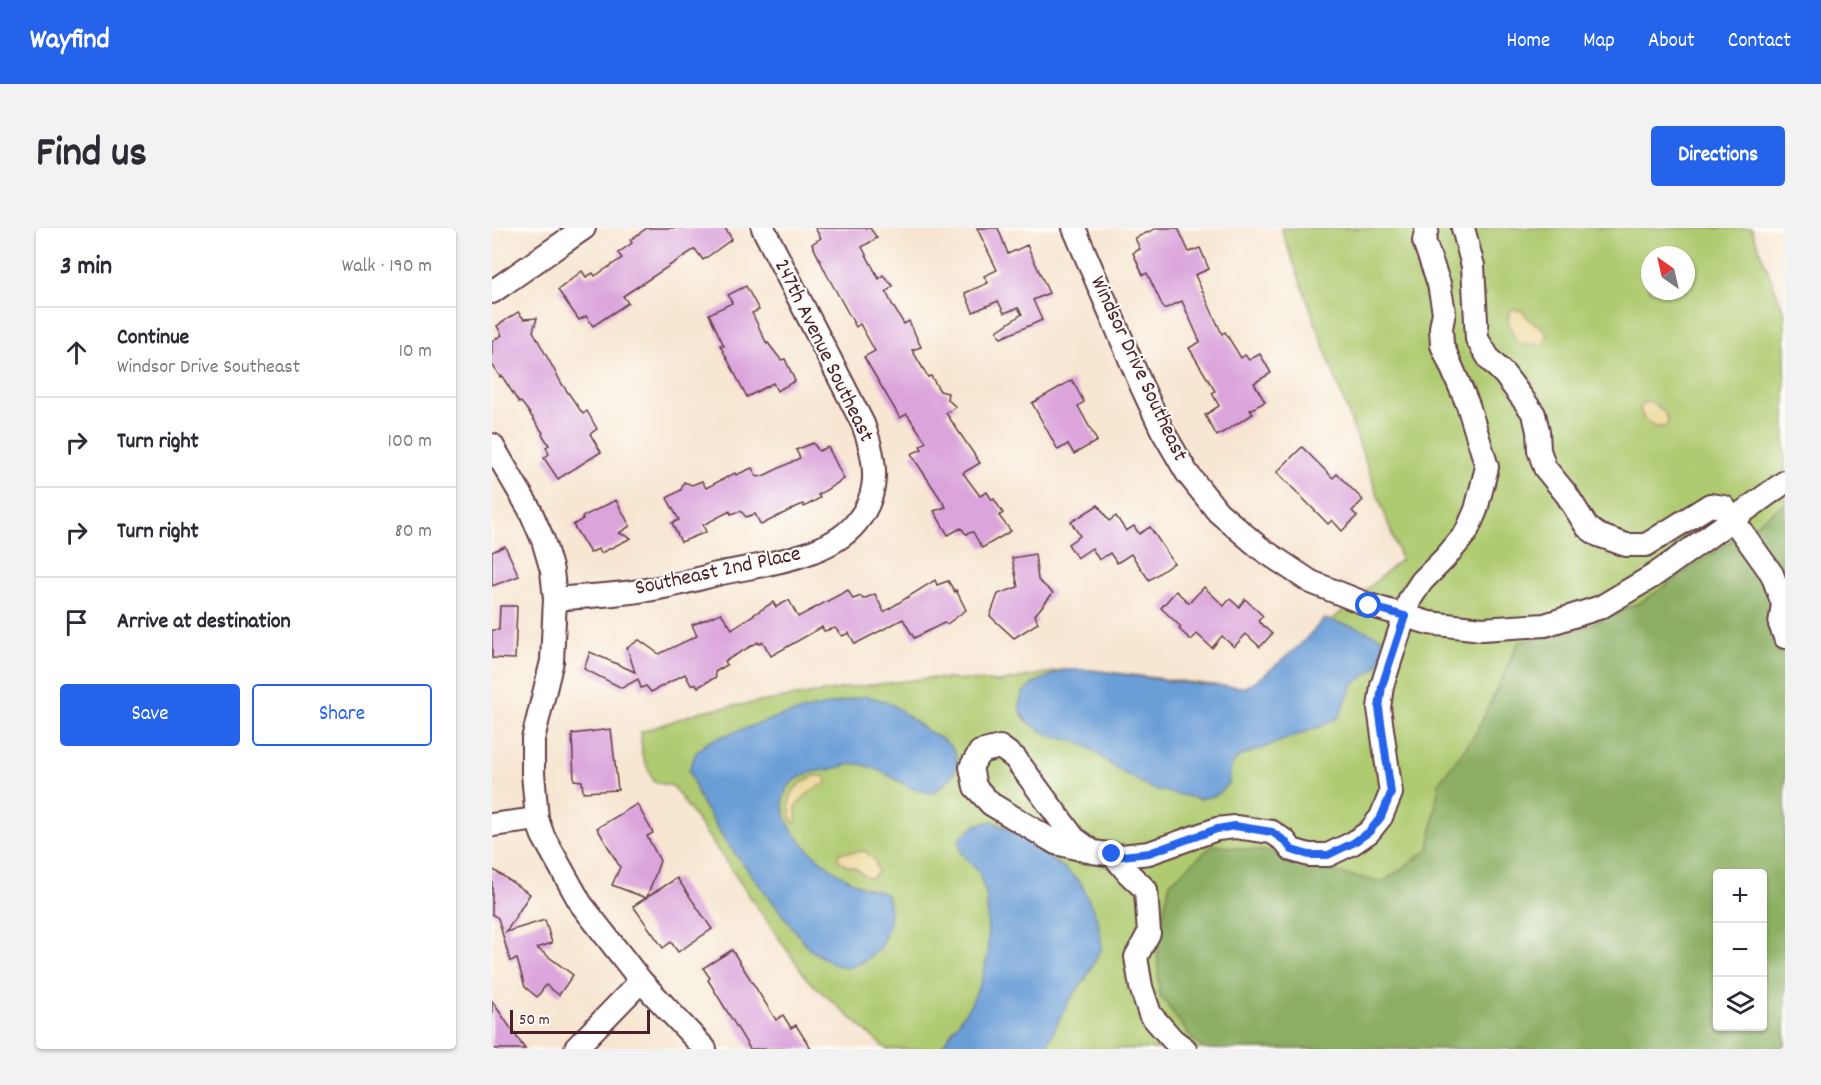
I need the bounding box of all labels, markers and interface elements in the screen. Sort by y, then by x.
text: Wayfind [30,22,110,62]
text: Home [1506,27,1550,57]
text: Map [1583,27,1615,57]
text: About [1648,27,1695,57]
text: Contact [1728,27,1791,57]
text: Find us [36,126,147,186]
button: Directions [1651,126,1785,186]
north arrow [1641,246,1695,300]
text: 3 min [60,249,112,286]
text: Walk · 190 m [342,253,432,281]
street label: 247th Avenue Southeast [765,254,881,448]
street label: Windsor Drive Southeast [1081,271,1195,467]
text: Continue [117,323,189,354]
icon: ahead [60,336,93,369]
text: 10 m [398,338,432,366]
text: Windsor Drive Southeast [117,354,300,382]
icon: right [60,426,93,459]
text: Turn right [117,427,199,458]
text: 100 m [388,428,432,456]
icon: right [60,516,93,549]
text: Turn right [117,517,199,548]
text: 80 m [395,518,432,546]
street label: Southeast 2nd Place [632,539,804,605]
route start [1355,592,1381,618]
icon: arrive [60,606,93,639]
text: Arrive at destination [117,607,291,638]
button: Save [60,684,240,746]
button: Share [252,684,432,746]
route end [1098,840,1124,866]
map controls [1713,869,1767,1031]
button: + [1713,869,1767,923]
button: − [1713,923,1767,977]
button: layers [1713,977,1767,1031]
scale bar [510,1007,650,1034]
text: 50 m [519,1009,550,1032]

